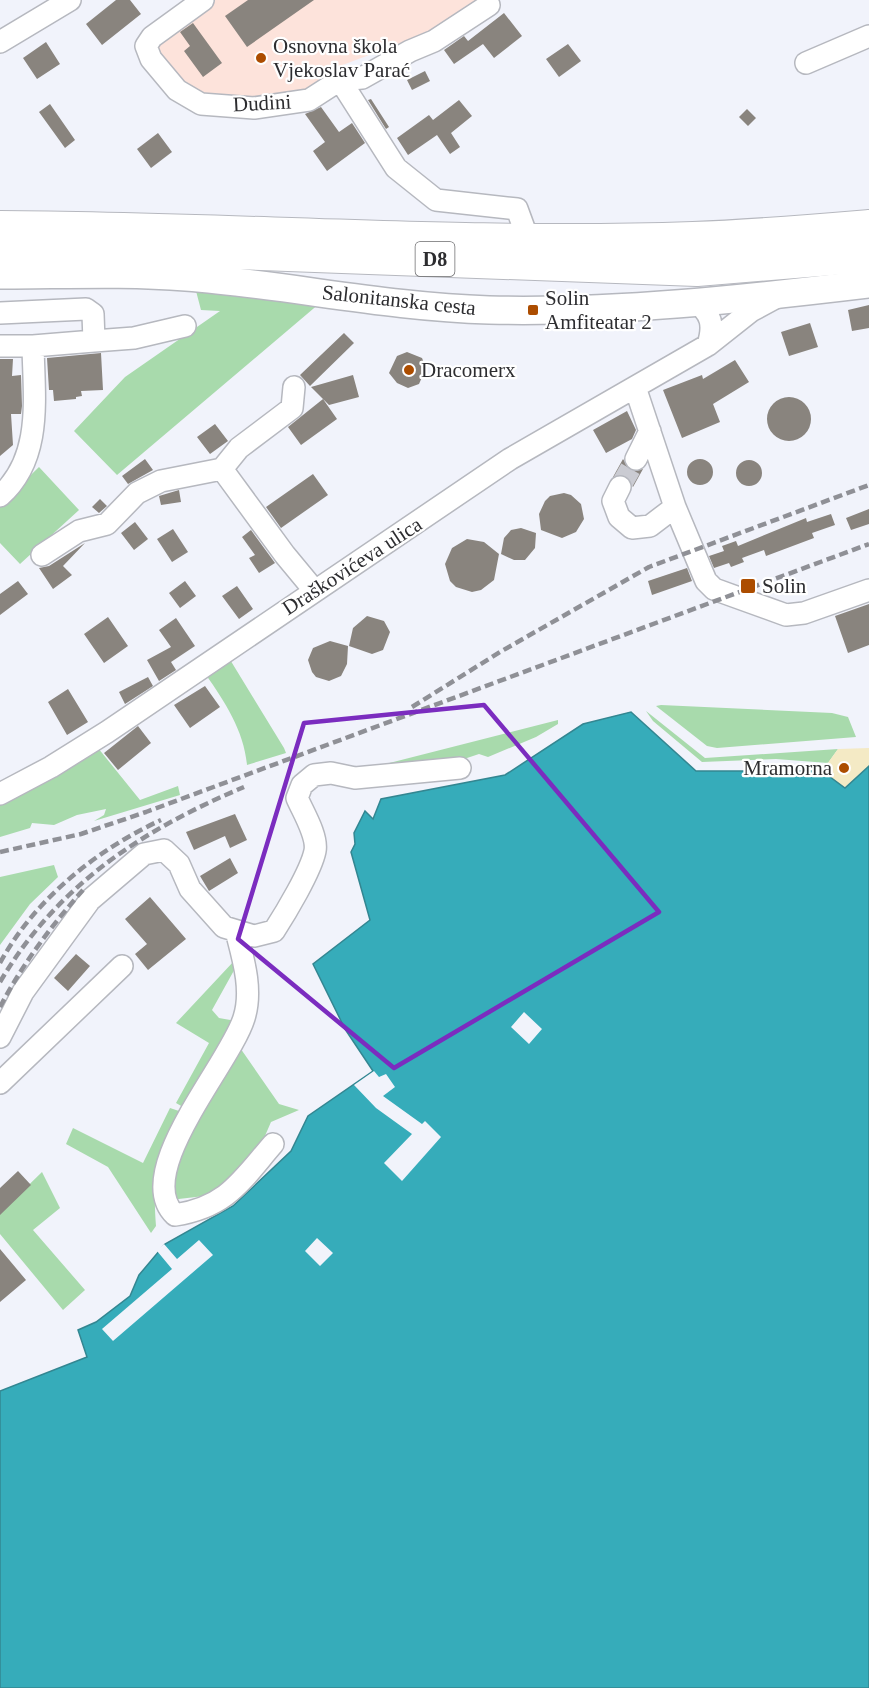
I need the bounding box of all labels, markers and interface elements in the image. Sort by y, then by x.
place label: Osnovna škola Vjekoslav Parać [273,34,410,82]
marker: Osnovna škola Vjekoslav Parać [254,51,268,65]
street label: Dudini [232,89,292,117]
road number: D8 [416,242,454,276]
street label: Salonitanska cesta [321,280,478,320]
place label: Solin Amfiteatar 2 [545,286,652,334]
marker: Solin Amfiteatar 2 [526,303,540,317]
place label: Dracomerx [421,358,516,382]
marker: Dracomerx [402,363,416,377]
street label: Draškovićeva ulica [278,512,427,620]
place label: Solin [762,574,807,598]
marker: Solin [739,577,757,595]
place label: Mramorna [743,756,833,780]
marker: Mramorna [837,761,851,775]

